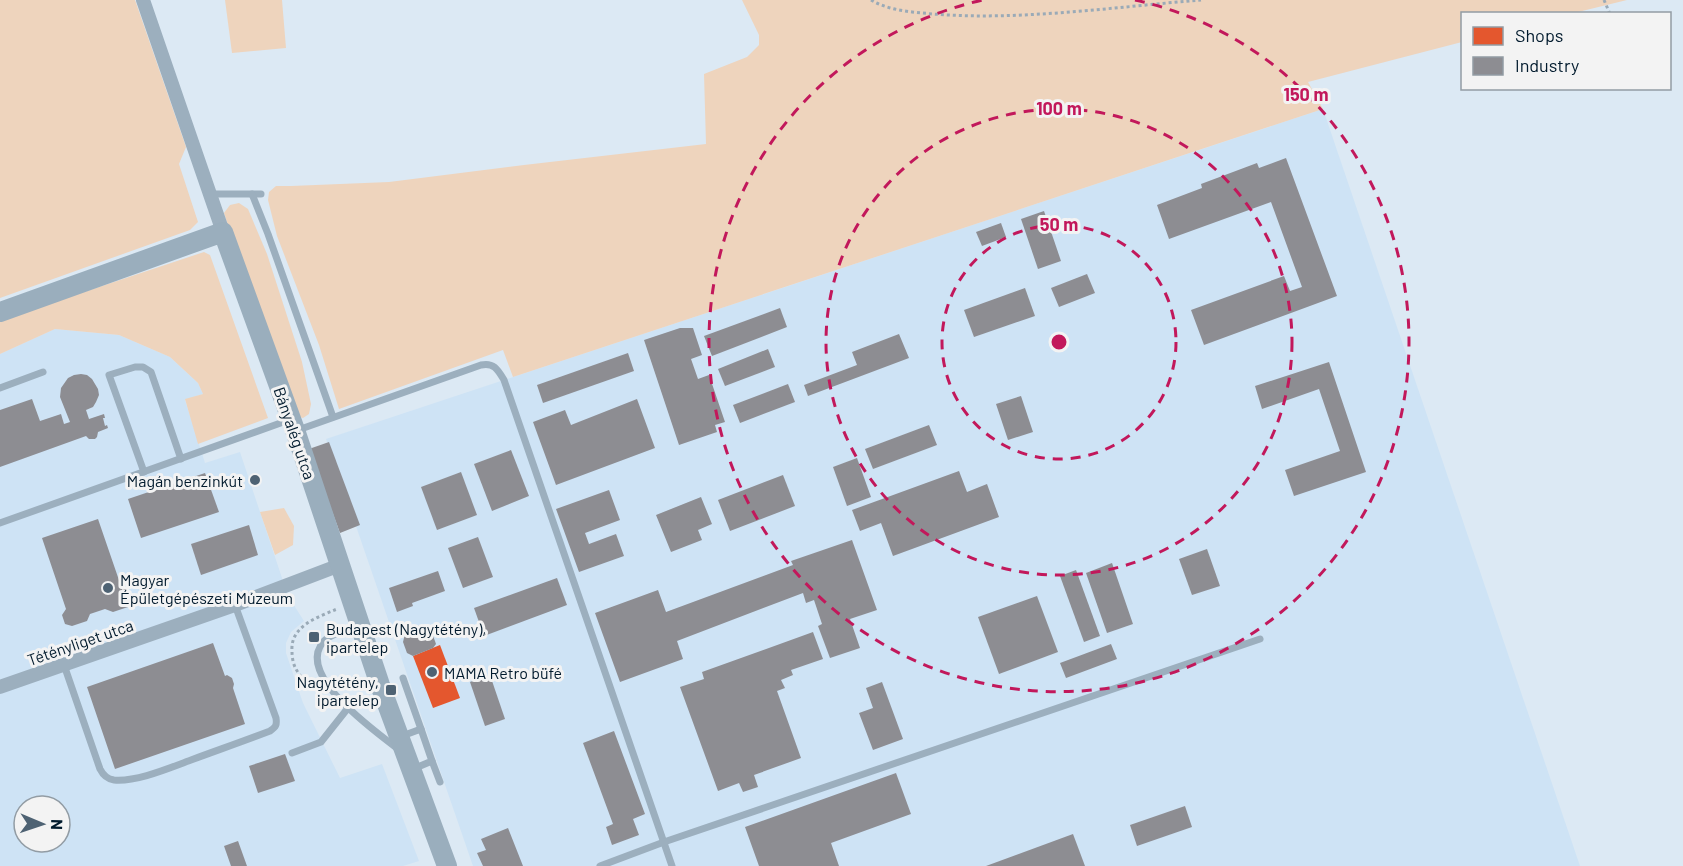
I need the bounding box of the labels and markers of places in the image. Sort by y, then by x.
centre of rings [1049,332,1069,352]
place label: Magán benzinkút [127,471,243,490]
marker: Magán benzinkút [248,473,262,487]
place label: Magyar Épületgépészeti Múzeum [120,570,293,607]
marker: Magyar Épületgépészeti Múzeum [101,581,115,595]
place label: Budapest (Nagytétény), ipartelep [326,619,487,656]
marker: Budapest (Nagytétény), ipartelep [307,630,321,644]
place label: MAMA Retro büfé [444,663,562,682]
marker: MAMA Retro büfé [425,665,439,679]
place label: Nagytétény, ipartelep [297,672,379,709]
marker: Nagytétény, ipartelep [384,683,398,697]

